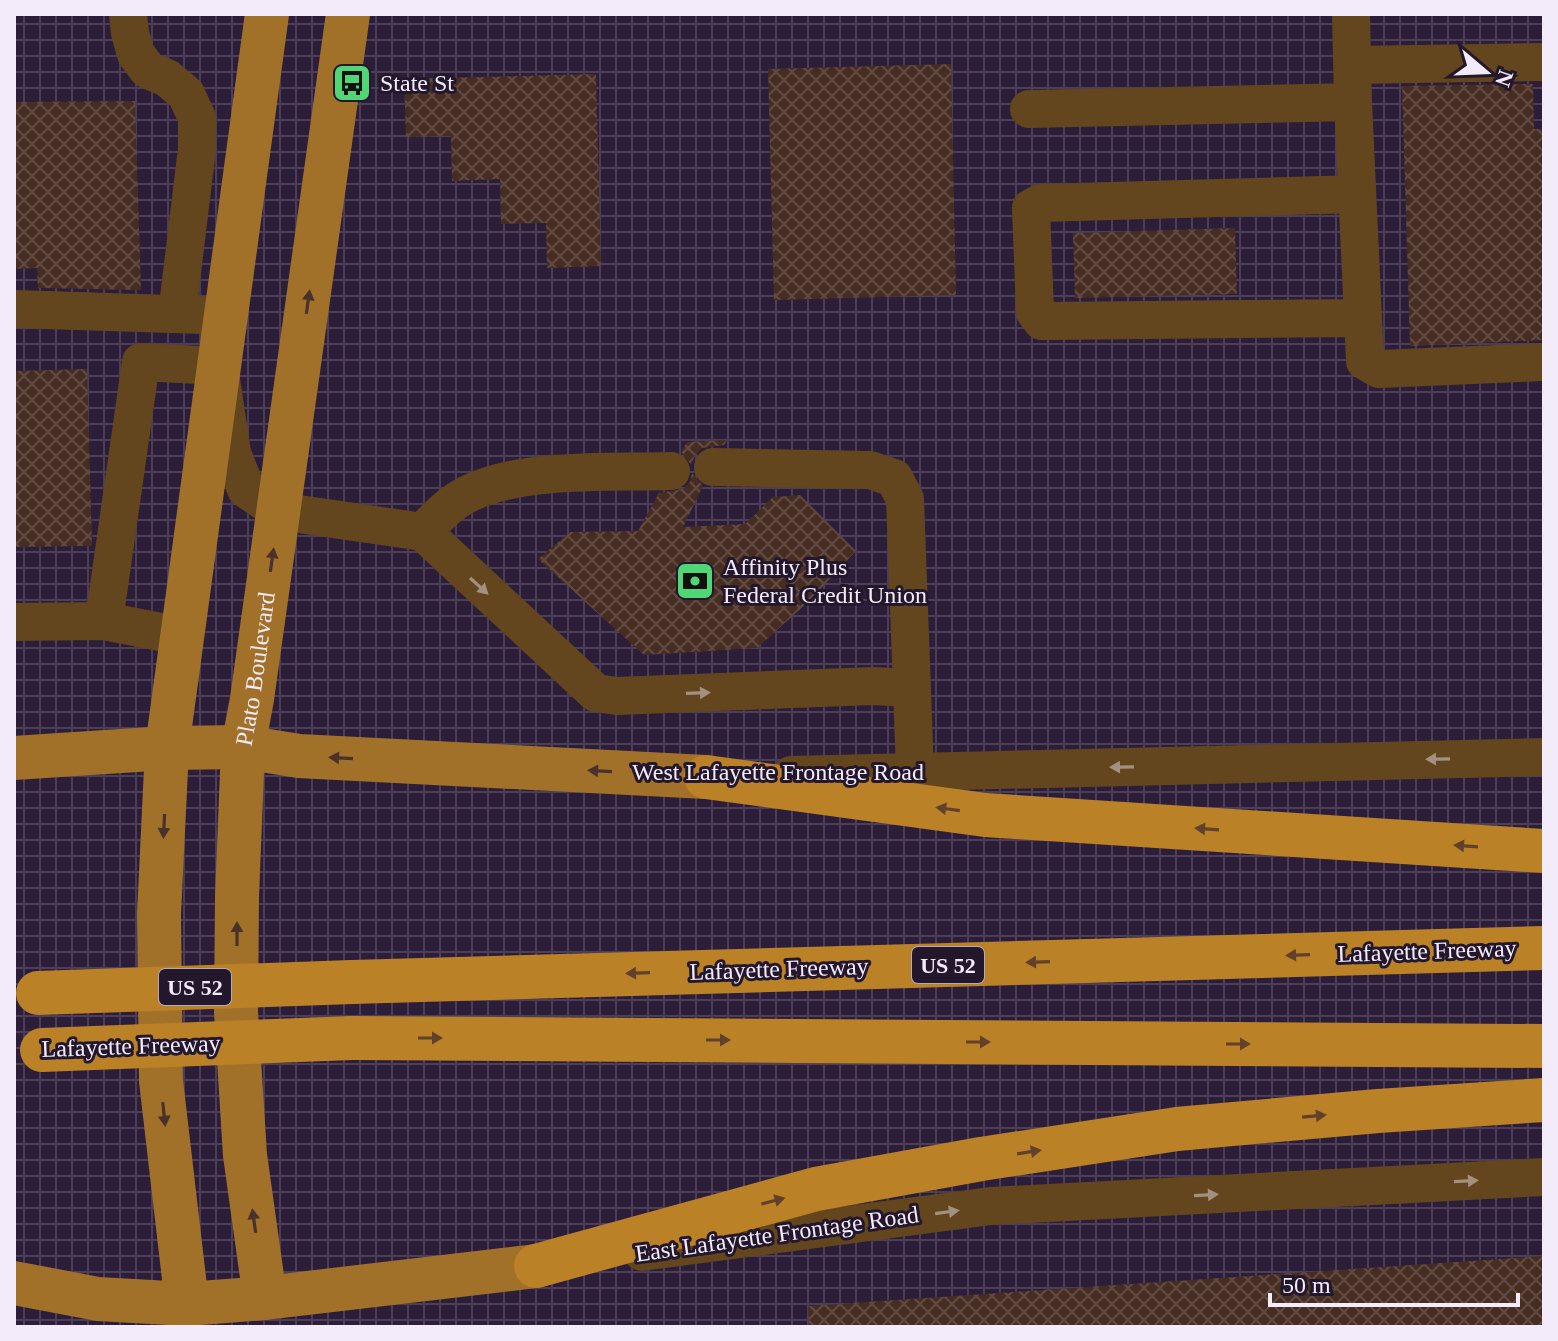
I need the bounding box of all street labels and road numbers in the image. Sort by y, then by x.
street label: Plato Boulevard [231,590,280,748]
street label: West Lafayette Frontage Road [632,759,924,785]
street label: Lafayette Freeway [1337,935,1517,967]
road number: US 52 [912,947,984,983]
street label: Lafayette Freeway [689,953,869,985]
road number: US 52 [159,969,231,1005]
street label: Lafayette Freeway [41,1030,221,1062]
street label: East Lafayette Frontage Road [634,1201,920,1267]

